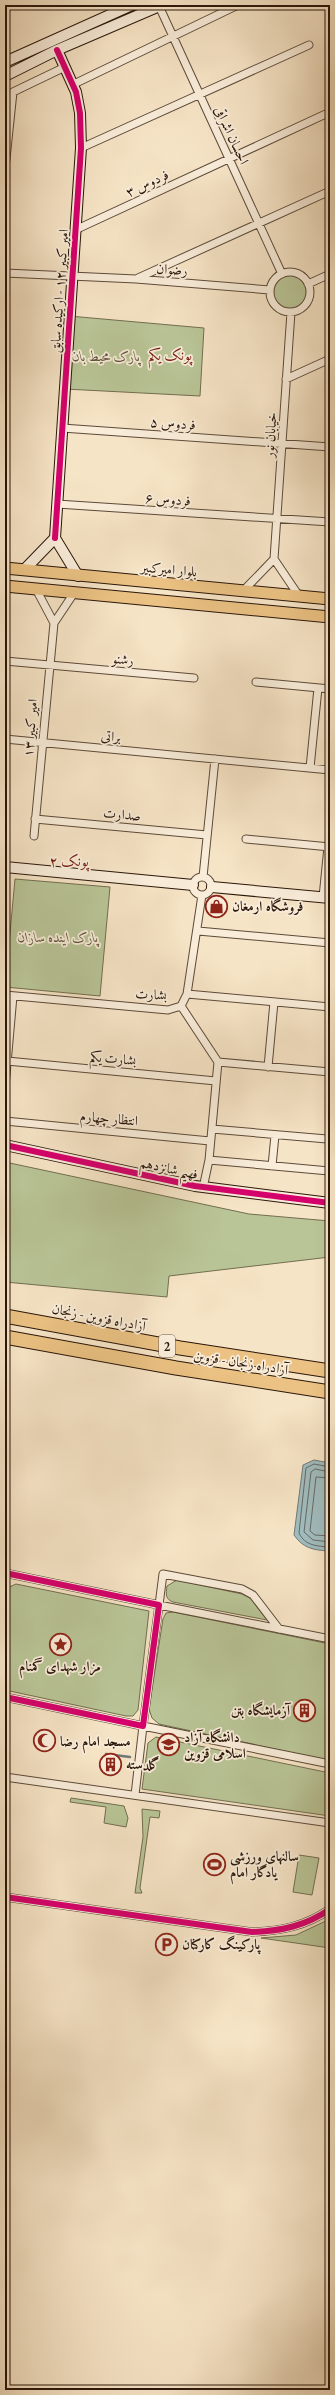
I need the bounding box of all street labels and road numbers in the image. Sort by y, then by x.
street label: احسان اشراقی [210,103,253,168]
street label: فردوس ۳ [122,165,172,201]
street label: امیر کبیر ۱۲ - ارکیده سابق [46,228,72,354]
street label: رضوان [156,259,188,279]
street label: فردوس ۵ [150,412,196,434]
street label: خیابان نور [259,412,281,460]
street label: فردوس ۶ [145,488,191,510]
street label: بلوار امیرکبیر [138,557,198,580]
street label: رشنو [109,649,135,669]
street label: امیر کبیر ۱۳ [18,698,42,758]
street label: براتی [100,726,122,746]
street label: صدارت [102,803,142,825]
street label: بشارت [135,984,167,1004]
street label: بشارت یکم [88,1047,137,1074]
street label: انتظار چهارم [79,1106,139,1133]
street label: فهیم شانزدهم [137,1153,200,1188]
street label: آزادراه قزوین - زنجان [50,1299,149,1335]
road number: 2 [159,1335,175,1357]
street label: آزادراه زنجان - قزوین [192,1346,291,1379]

